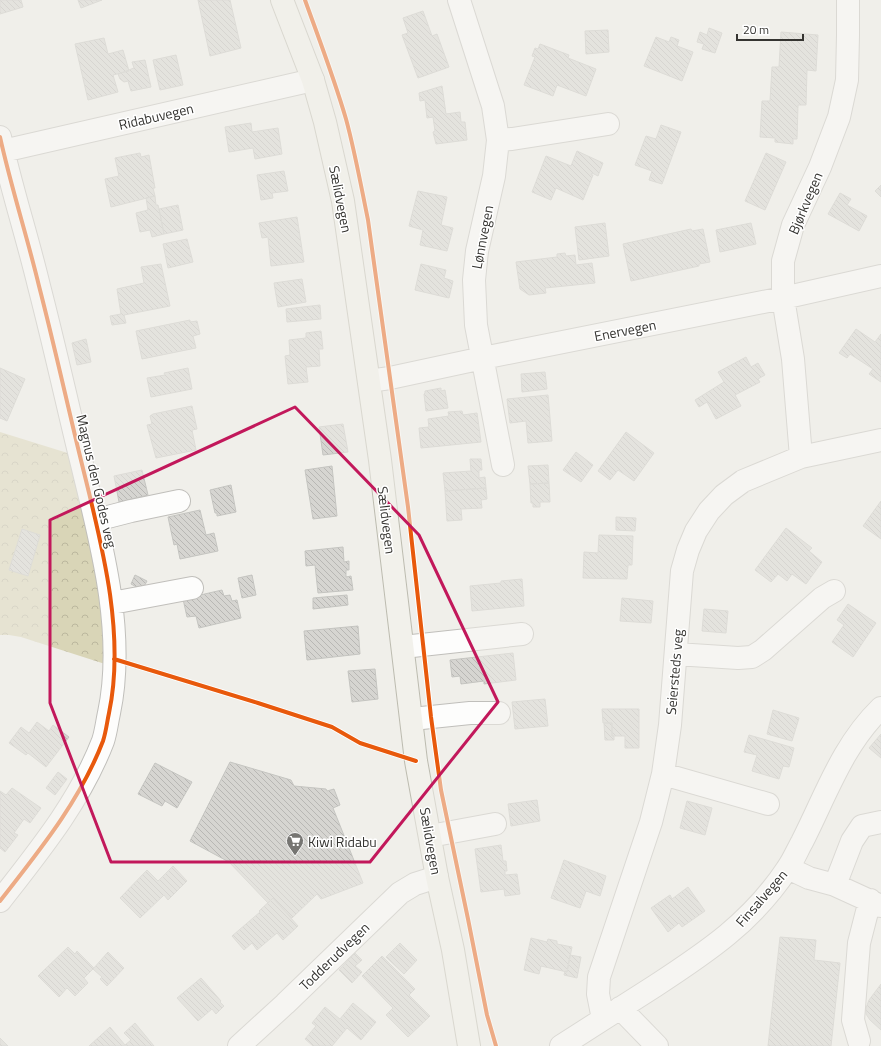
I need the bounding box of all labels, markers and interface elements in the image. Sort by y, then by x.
scale bar [737,16,803,42]
text: 20 m [743,20,769,39]
street label: Ridabuvegen [116,97,196,135]
street label: Sælidvegen [324,164,358,234]
street label: Bjørkvegen [782,168,828,238]
street label: Lønnvegen [466,203,498,271]
street label: Enervegen [592,314,658,346]
street label: Magnus den Godes veg [71,412,123,550]
street label: Sælidvegen [372,485,402,555]
street label: Seiersteds veg [660,628,688,716]
street label: Sælidvegen [415,806,447,876]
supermarket icon: Kiwi Ridabu [285,831,305,856]
place label: Kiwi Ridabu [308,831,377,852]
street label: Finsalvegen [730,865,792,931]
street label: Todderudvegen [294,917,374,995]

